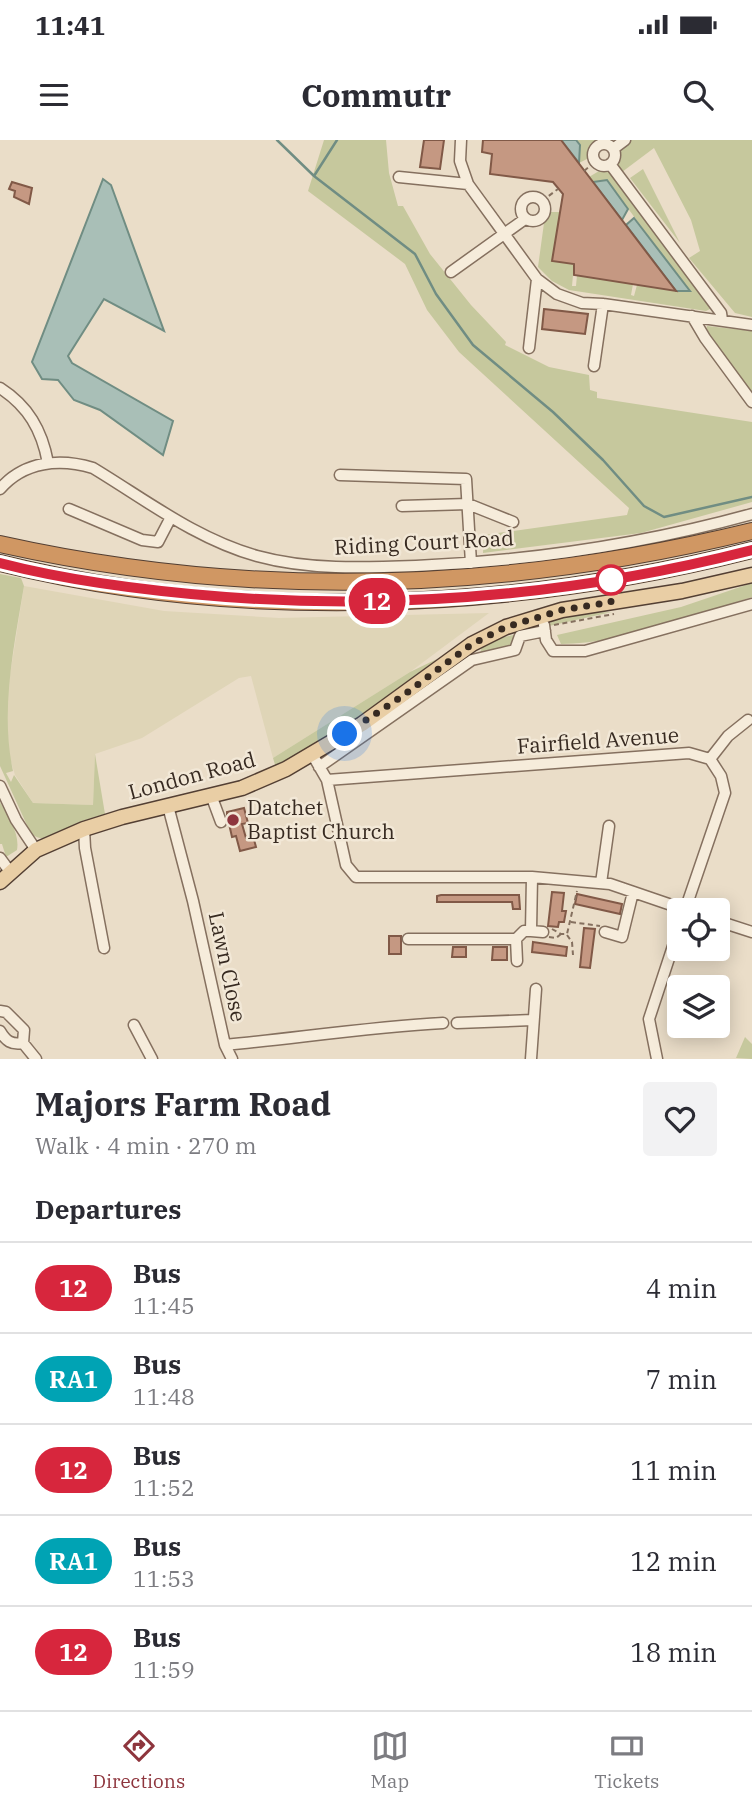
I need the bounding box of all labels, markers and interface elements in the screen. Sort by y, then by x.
text: 11:41 [35,8,105,42]
text: Commutr [301,74,451,116]
icon: menu [35,76,73,114]
icon: search [679,76,717,114]
street label: Riding Court Road [333,523,515,561]
unlabelled marker [596,565,626,595]
line badge: 12 [346,578,408,624]
text: 12 [363,585,391,617]
your location [327,716,362,751]
street label: Fairfield Avenue [516,720,680,760]
street label: London Road [125,745,259,805]
place label: Datchet Baptist Church [247,793,395,845]
marker: Datchet Baptist Church [225,812,241,828]
map controls [667,898,730,1038]
button: locate [667,898,730,961]
street label: Lawn Close [203,909,253,1024]
button: layers [667,975,730,1038]
text: Majors Farm Road [35,1082,331,1125]
button: heart [643,1082,717,1156]
text: Walk · 4 min · 270 m [35,1130,257,1160]
text: Departures [35,1192,181,1226]
text: Bus [133,1256,181,1290]
text: 4 min [646,1271,717,1305]
text: 12 [59,1272,88,1304]
text: 11:45 [133,1290,195,1320]
text: Bus [133,1347,181,1381]
text: 7 min [646,1362,717,1396]
text: RA1 [49,1363,98,1395]
text: 11:48 [133,1381,195,1411]
text: Bus [133,1438,181,1472]
text: 11 min [630,1453,717,1487]
text: 12 [59,1454,88,1486]
text: 11:52 [133,1472,195,1502]
text: Bus [133,1529,181,1563]
text: 12 min [630,1544,717,1578]
text: RA1 [49,1545,98,1577]
text: 11:53 [133,1563,195,1593]
text: Bus [133,1620,181,1654]
text: 18 min [630,1635,717,1669]
text: 12 [59,1636,88,1668]
text: 11:59 [133,1654,195,1684]
tab: Directions [93,1727,185,1793]
tab: Map [370,1727,409,1793]
tab: Tickets [594,1727,659,1793]

